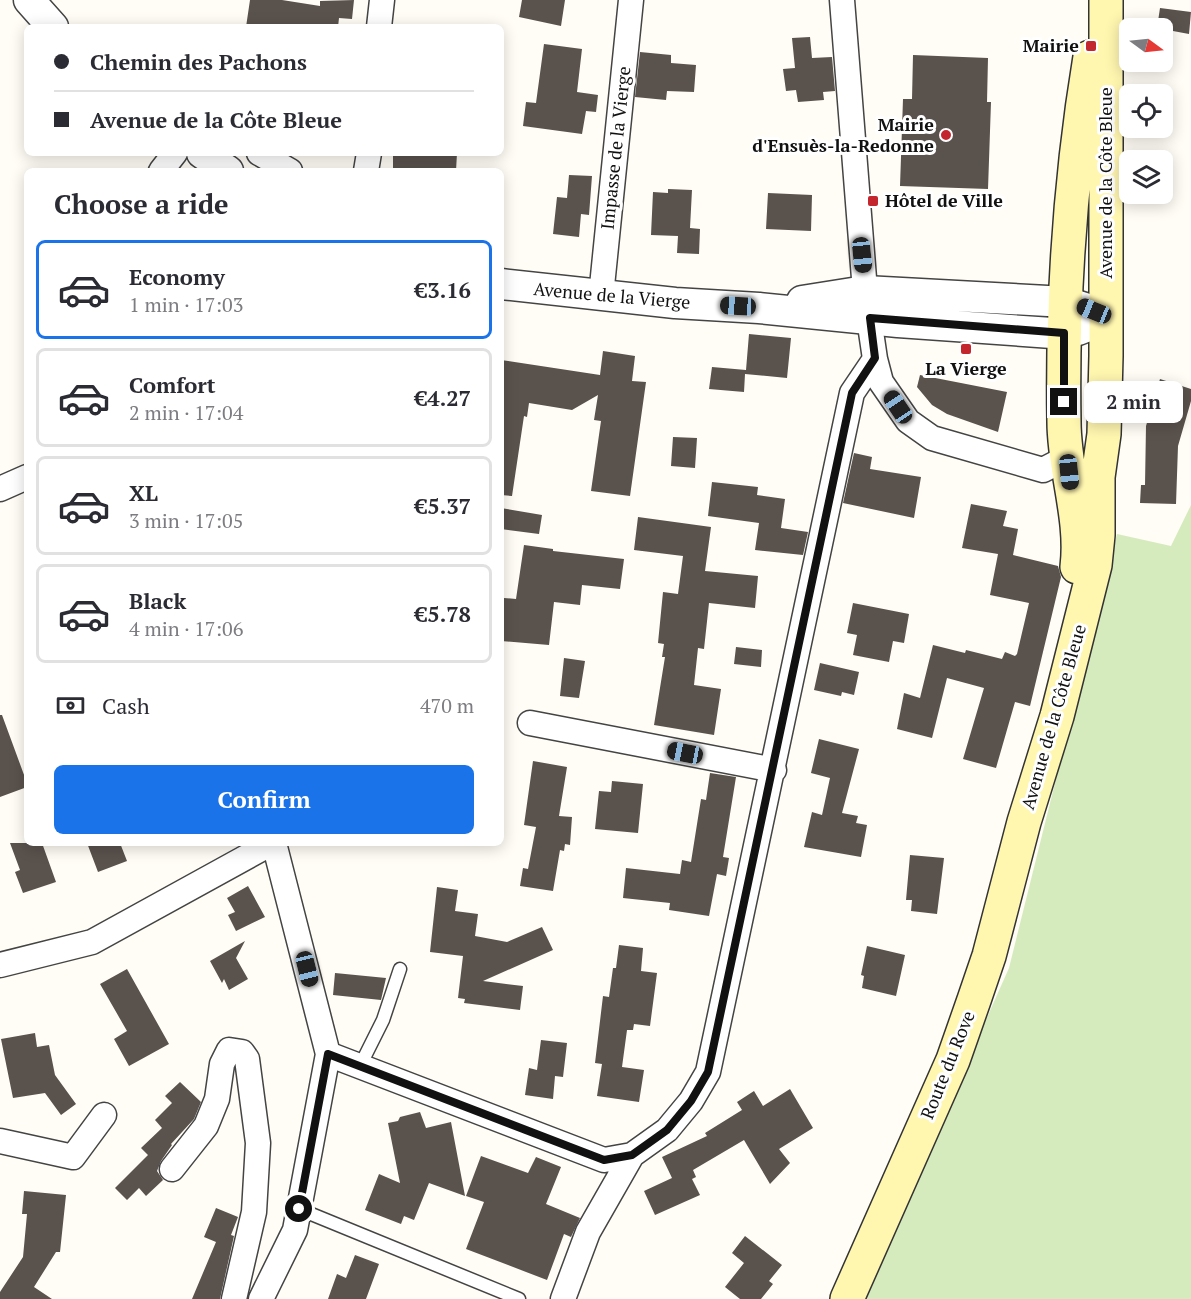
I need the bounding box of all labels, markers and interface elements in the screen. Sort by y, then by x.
north arrow [1119,18,1173,72]
map controls [1119,18,1173,204]
place label: Mairie [1023,33,1079,57]
marker: Mairie [1084,39,1098,53]
text: Chemin des Pachons [90,47,307,76]
street label: Impasse de la Vierge [594,65,636,231]
button: locate [1119,84,1173,138]
street label: Avenue de la Côte Bleue [1093,87,1117,279]
text: Avenue de la Côte Bleue [90,105,342,134]
place label: Mairie d'Ensuès-la-Redonne [752,112,934,157]
marker: Mairie d'Ensuès-la-Redonne [939,128,953,142]
button: layers [1119,150,1173,204]
text: Choose a ride [54,186,229,222]
place label: Hôtel de Ville [885,188,1003,212]
marker: Hôtel de Ville [866,194,880,208]
car [851,236,873,274]
text: Economy [129,262,225,291]
icon: car [57,263,111,317]
text: €3.16 [415,275,471,304]
street label: Avenue de la Vierge [533,276,691,314]
text: 1 min · 17:03 [129,291,243,318]
car [720,296,756,316]
car [1074,296,1114,326]
marker: La Vierge [959,342,973,356]
place label: La Vierge [925,356,1007,380]
text: Comfort [129,370,215,399]
icon: car [57,371,111,425]
callout: 2 min [1085,381,1184,423]
text: €4.27 [415,383,471,412]
car [880,387,916,427]
route end [1050,388,1077,415]
text: 2 min [1106,388,1161,415]
text: 2 min · 17:04 [129,399,243,426]
car [1058,453,1080,491]
text: XL [129,478,158,507]
icon: car [57,479,111,533]
text: €5.37 [415,491,471,520]
text: 3 min · 17:05 [129,507,243,534]
text: Black [129,586,186,615]
icon: car [57,587,111,641]
text: €5.78 [415,599,471,628]
text: 4 min · 17:06 [129,615,243,642]
street label: Avenue de la Côte Bleue [1015,621,1091,812]
icon: cash [54,689,87,722]
text: Cash [102,691,150,720]
text: 470 m [420,692,474,719]
car [666,741,704,765]
button: Confirm [54,765,474,834]
car [294,949,320,989]
street label: Route du Rove [914,1007,980,1122]
route start [285,1195,312,1222]

